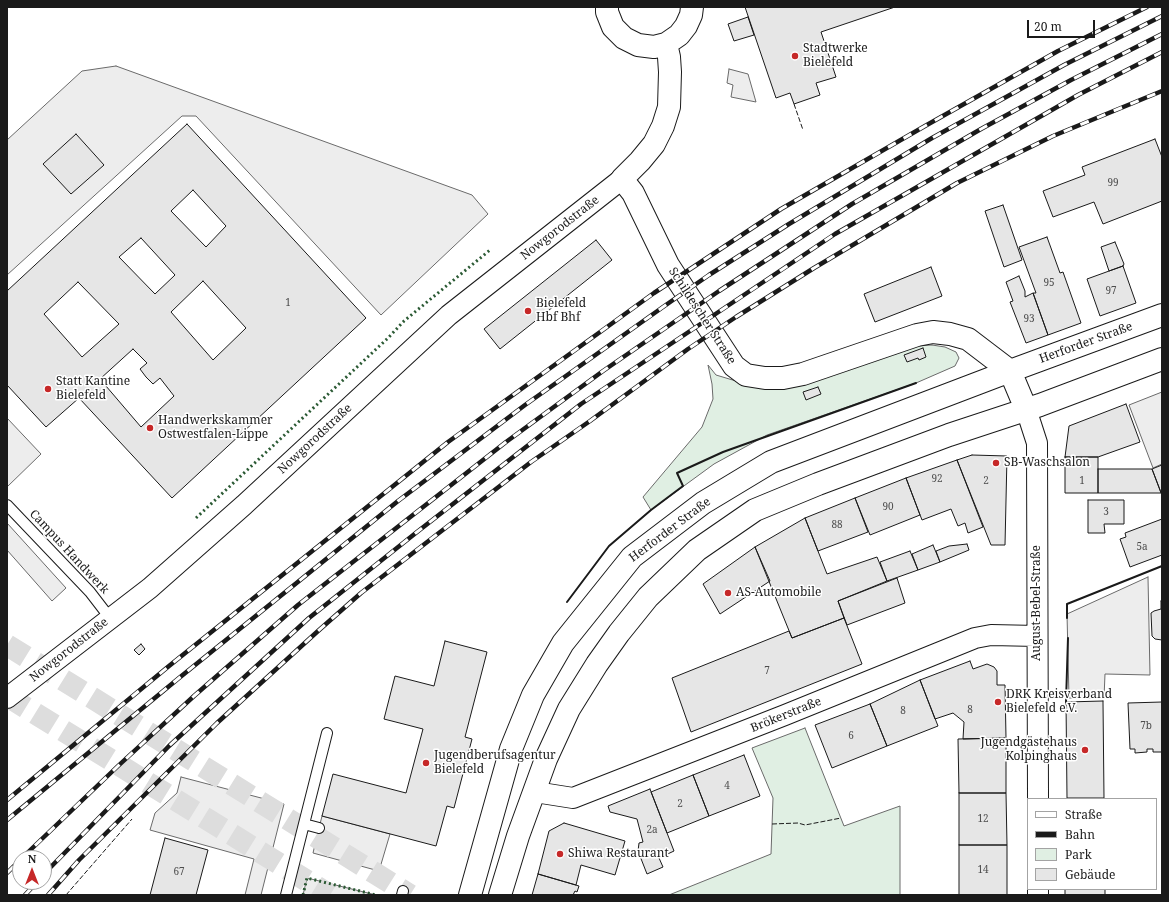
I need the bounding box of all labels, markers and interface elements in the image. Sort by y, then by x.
scale bar [1029,12,1097,38]
text: 20 m [1034,18,1062,35]
place label: Stadtwerke Bielefeld [803,42,868,70]
marker: Stadtwerke Bielefeld [790,51,800,61]
house number: 99 [1107,177,1119,189]
street label: Nowgorodstraße [518,193,602,263]
street label: Schildescher Straße [665,265,739,367]
house number: 95 [1043,277,1055,289]
house number: 97 [1105,285,1117,297]
house number: 1 [285,297,291,309]
place label: Bielefeld Hbf Bhf [536,297,586,325]
marker: Bielefeld Hbf Bhf [523,306,533,316]
house number: 93 [1023,313,1035,325]
street label: Herforder Straße [1037,319,1135,367]
place label: Statt Kantine Bielefeld [56,375,130,403]
marker: Statt Kantine Bielefeld [43,384,53,394]
street label: Nowgorodstraße [275,401,355,477]
place label: Handwerkskammer Ostwestfalen-Lippe [158,414,273,442]
marker: Handwerkskammer Ostwestfalen-Lippe [145,423,155,433]
place label: SB-Waschsalon [1004,456,1090,470]
marker: SB-Waschsalon [991,458,1001,468]
house number: 92 [931,473,943,485]
house number: 2 [983,475,989,487]
house number: 1 [1079,475,1085,487]
street label: Herforder Straße [626,495,714,565]
house number: 90 [882,501,894,513]
house number: 3 [1103,506,1109,518]
street label: Campus Handwerk [26,507,112,597]
house number: 88 [831,519,843,531]
house number: 5a [1136,541,1148,553]
street label: August-Bebel-Straße [1030,545,1044,661]
place label: AS-Automobile [736,586,821,600]
marker: AS-Automobile [723,588,733,598]
street label: Nowgorodstraße [27,615,111,685]
house number: 7 [764,665,770,677]
place label: DRK Kreisverband Bielefeld e.V. [1006,688,1112,716]
street label: Brökerstraße [748,694,824,736]
marker: DRK Kreisverband Bielefeld e.V. [993,697,1003,707]
house number: 8 [967,704,973,716]
house number: 8 [900,705,906,717]
house number: 7b [1140,720,1152,732]
house number: 6 [848,730,854,742]
place label: Jugendgästehaus Kolpinghaus [980,736,1077,764]
marker: Jugendgästehaus Kolpinghaus [1080,745,1090,755]
place label: Jugendberufsagentur Bielefeld [434,749,556,777]
marker: Jugendberufsagentur Bielefeld [421,758,431,768]
house number: 4 [724,780,730,792]
house number: 2 [677,798,683,810]
legend [1027,798,1157,890]
text: Straße [1065,806,1102,823]
house number: 12 [977,813,989,825]
house number: 2a [646,824,658,836]
text: Bahn [1065,826,1095,843]
text: Park [1065,846,1092,863]
place label: Shiwa Restaurant [568,847,669,861]
marker: Shiwa Restaurant [555,849,565,859]
north arrow [12,850,52,890]
text: N [28,851,36,866]
house number: 14 [977,864,989,876]
house number: 67 [173,866,185,878]
text: Gebäude [1065,866,1116,883]

